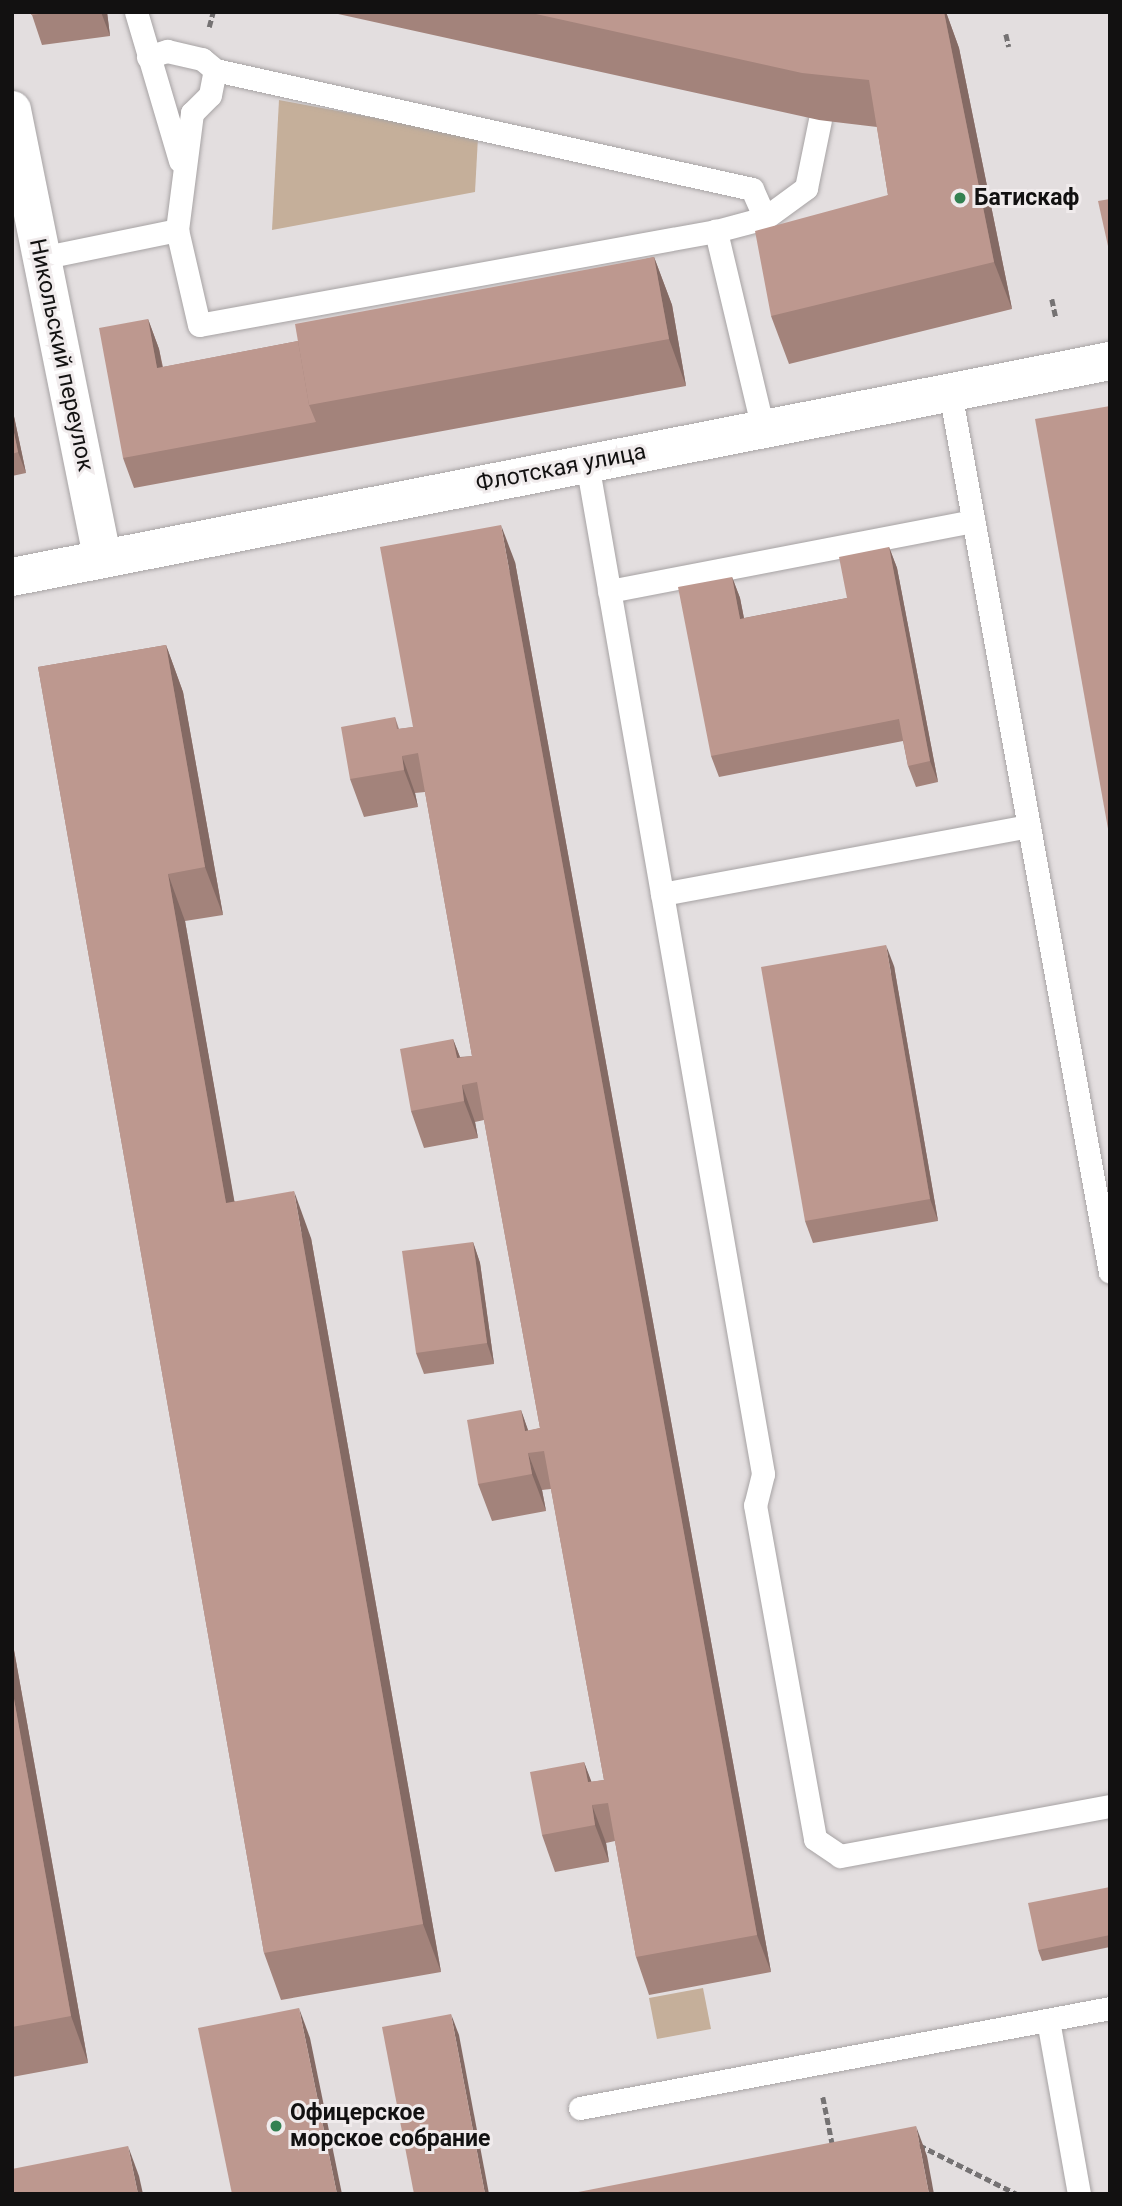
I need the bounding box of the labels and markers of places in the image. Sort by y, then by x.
place label: Батискаф [974,184,1079,212]
marker: Батискаф [952,190,968,206]
place label: Офицерское морское собрание [290,2099,491,2153]
marker: Офицерское морское собрание [268,2118,284,2134]

